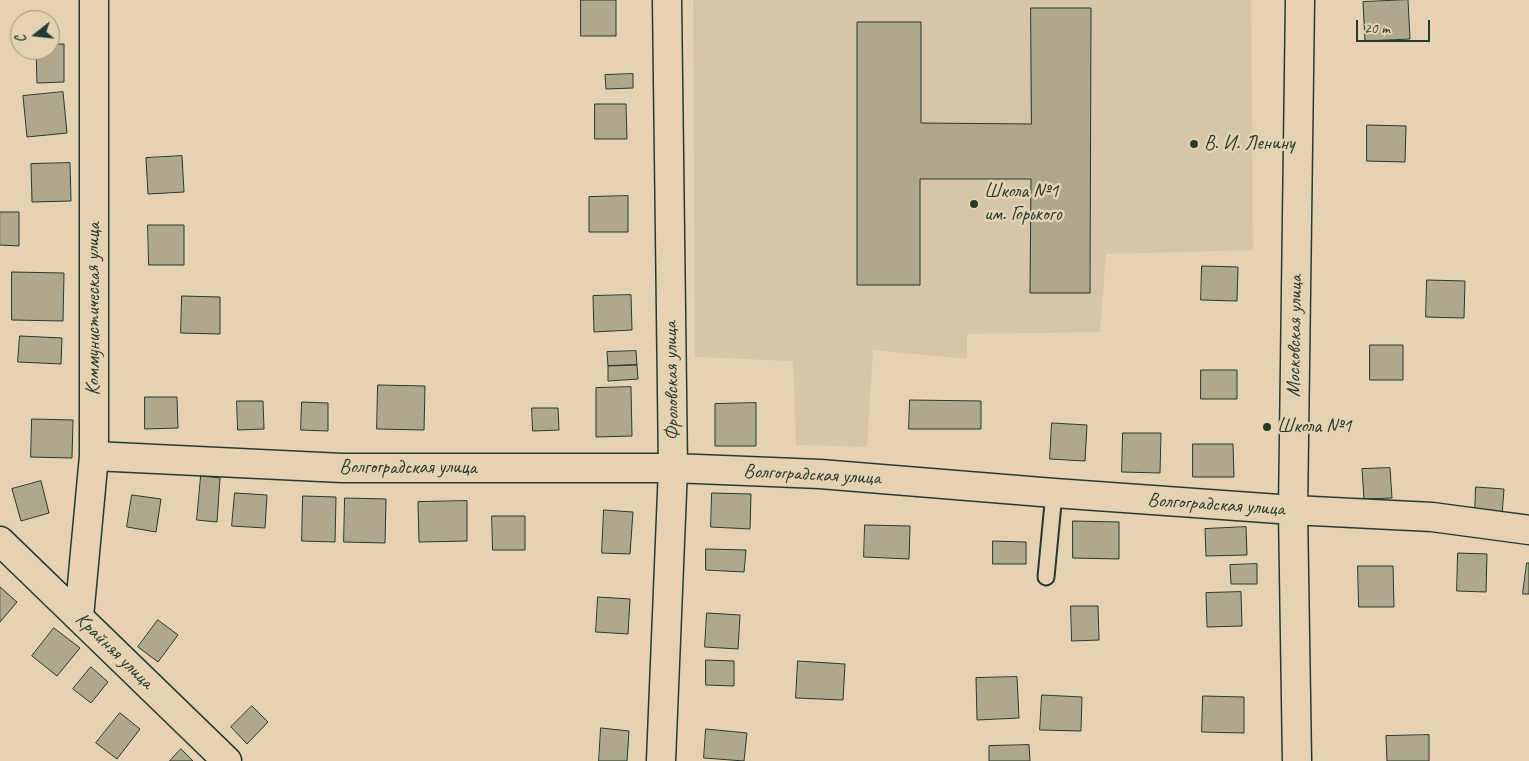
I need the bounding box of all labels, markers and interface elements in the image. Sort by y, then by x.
north arrow [10,10,60,60]
scale bar [1359,10,1433,42]
text: 20 m [1364,19,1390,38]
text: С [12,33,30,45]
place label: В. И. Ленину [1204,132,1295,156]
marker: В. И. Ленину [1188,138,1200,150]
place label: Школа №1 им. Горького [984,180,1061,227]
marker: Школа №1 им. Горького [968,198,980,210]
street label: Коммунистическая улица [82,222,106,396]
street label: Московская улица [1282,275,1308,397]
street label: Фроловская улица [659,321,685,441]
place label: Школа №1 [1277,415,1351,439]
marker: Школа №1 [1261,421,1273,433]
street label: Волгоградская улица [339,456,477,480]
street label: Волгоградская улица [743,459,881,491]
street label: Волгоградская улица [1147,488,1285,522]
street label: Крайняя улица [70,608,158,694]

